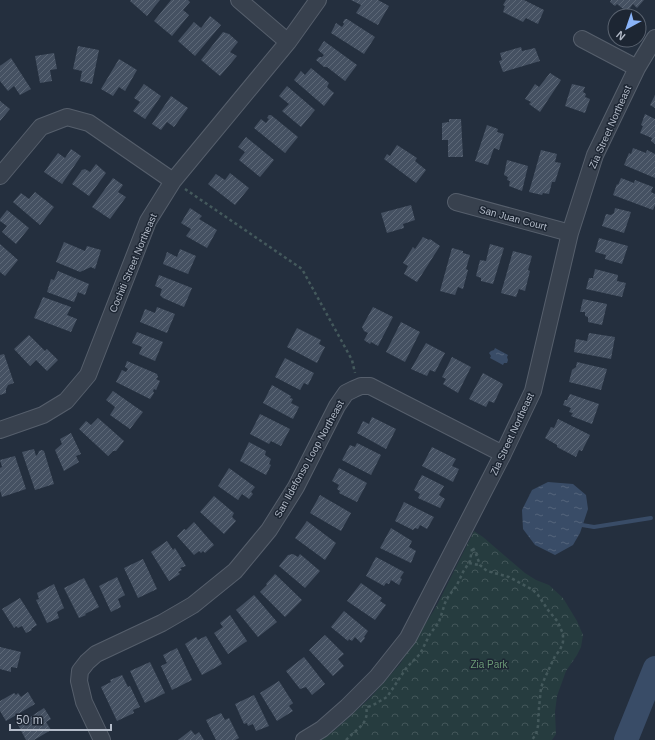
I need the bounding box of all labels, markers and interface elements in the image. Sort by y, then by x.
north arrow [607,8,647,48]
text: N [614,28,627,43]
street label: Zia Street Northeast [587,84,633,170]
street label: San Juan Court [478,204,548,232]
street label: Cochiti Street Northeast [107,212,159,314]
street label: Zia Street Northeast [488,391,536,477]
street label: San Ildefonso Loop Northeast [272,398,346,520]
park label: Zia Park [470,659,509,670]
scale bar [10,706,111,732]
text: 50 m [16,713,43,727]

